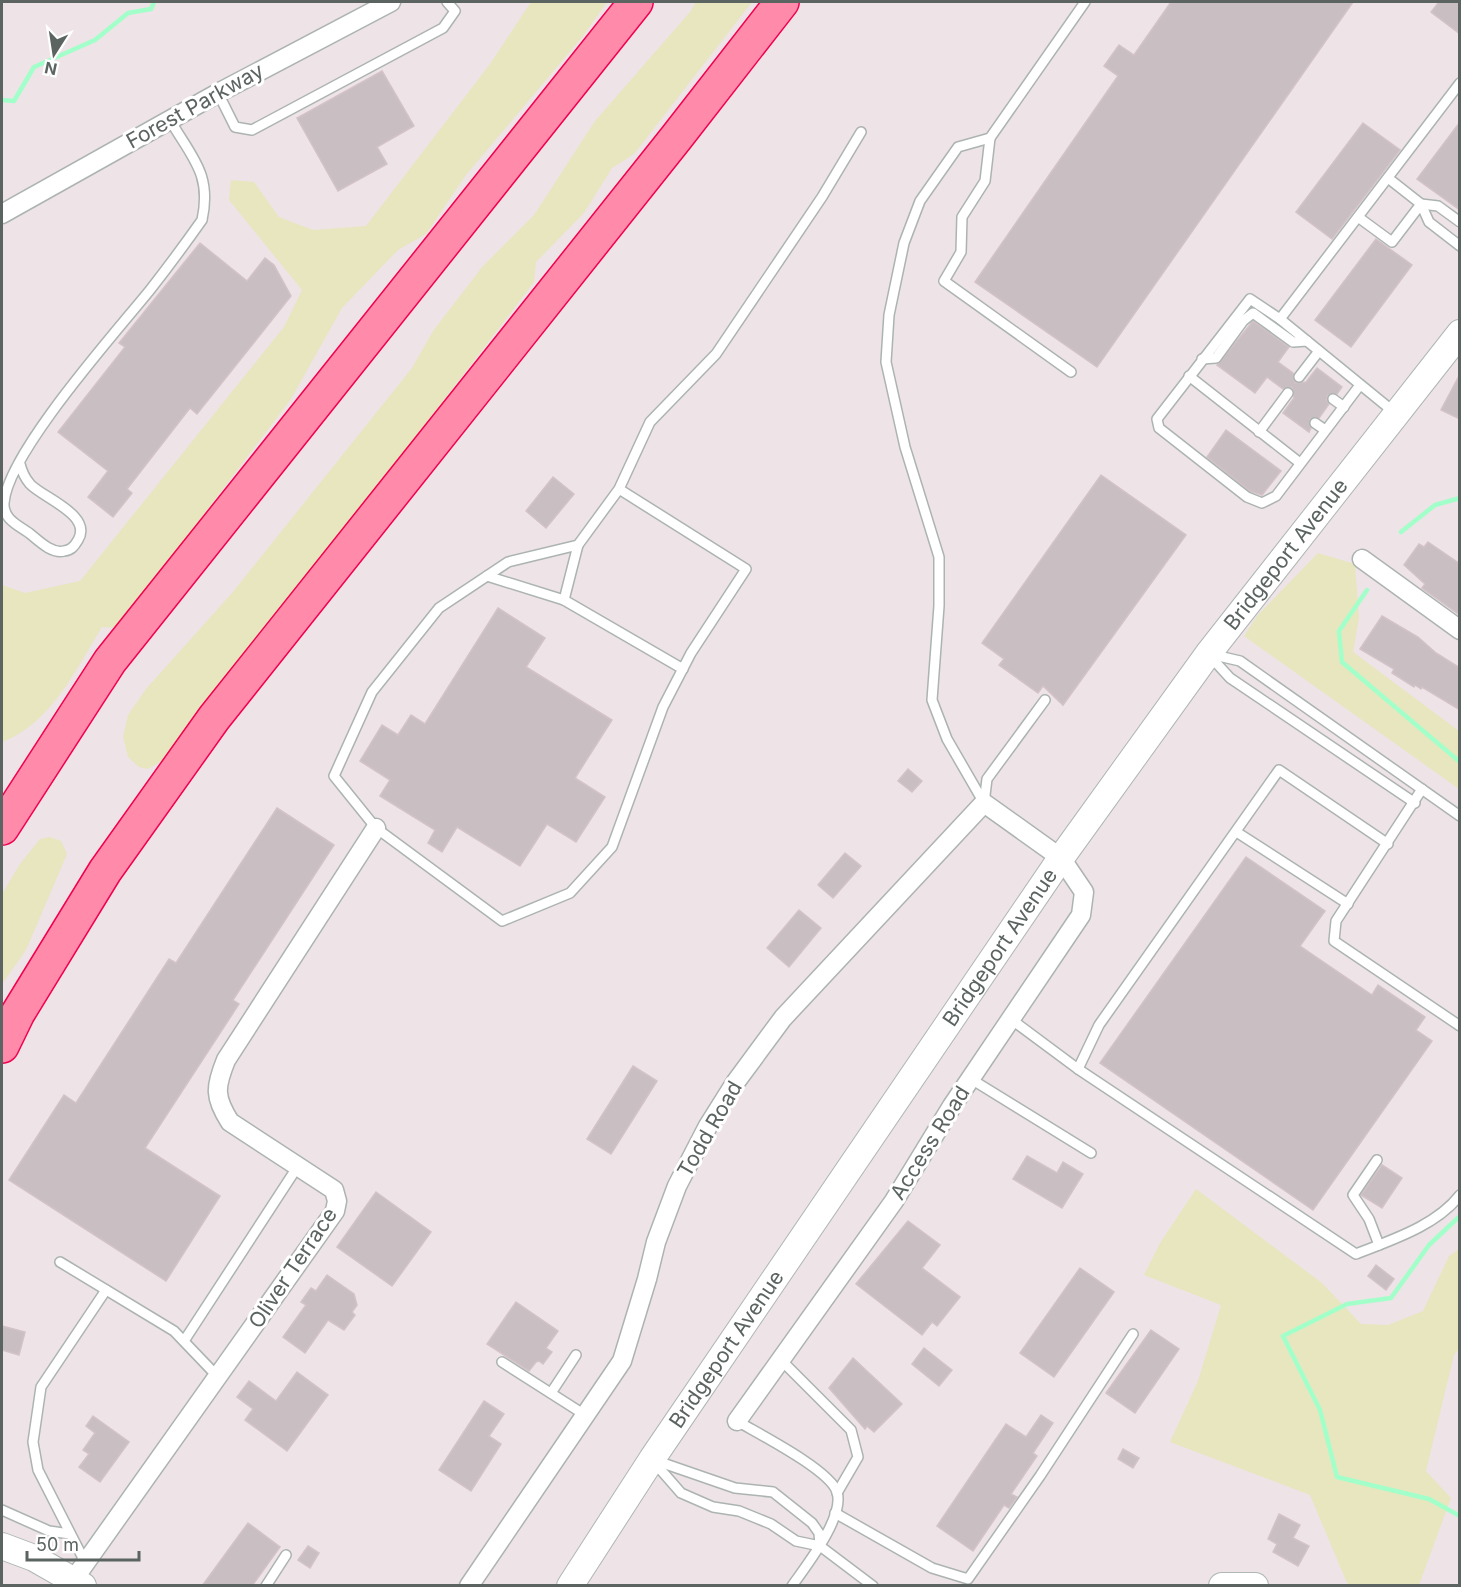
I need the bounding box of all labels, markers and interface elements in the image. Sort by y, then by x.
north arrow [24,24,84,84]
street label: Forest Parkway [122,57,268,154]
text: N [43,58,59,80]
street label: Bridgeport Avenue [1219,474,1353,635]
street label: Bridgeport Avenue [937,863,1062,1031]
street label: Todd Road [672,1076,747,1181]
street label: Access Road [885,1081,974,1204]
street label: Oliver Terrace [243,1203,342,1333]
street label: Bridgeport Avenue [664,1265,789,1433]
scale bar [27,1524,140,1562]
text: 50 m [36,1534,79,1555]

